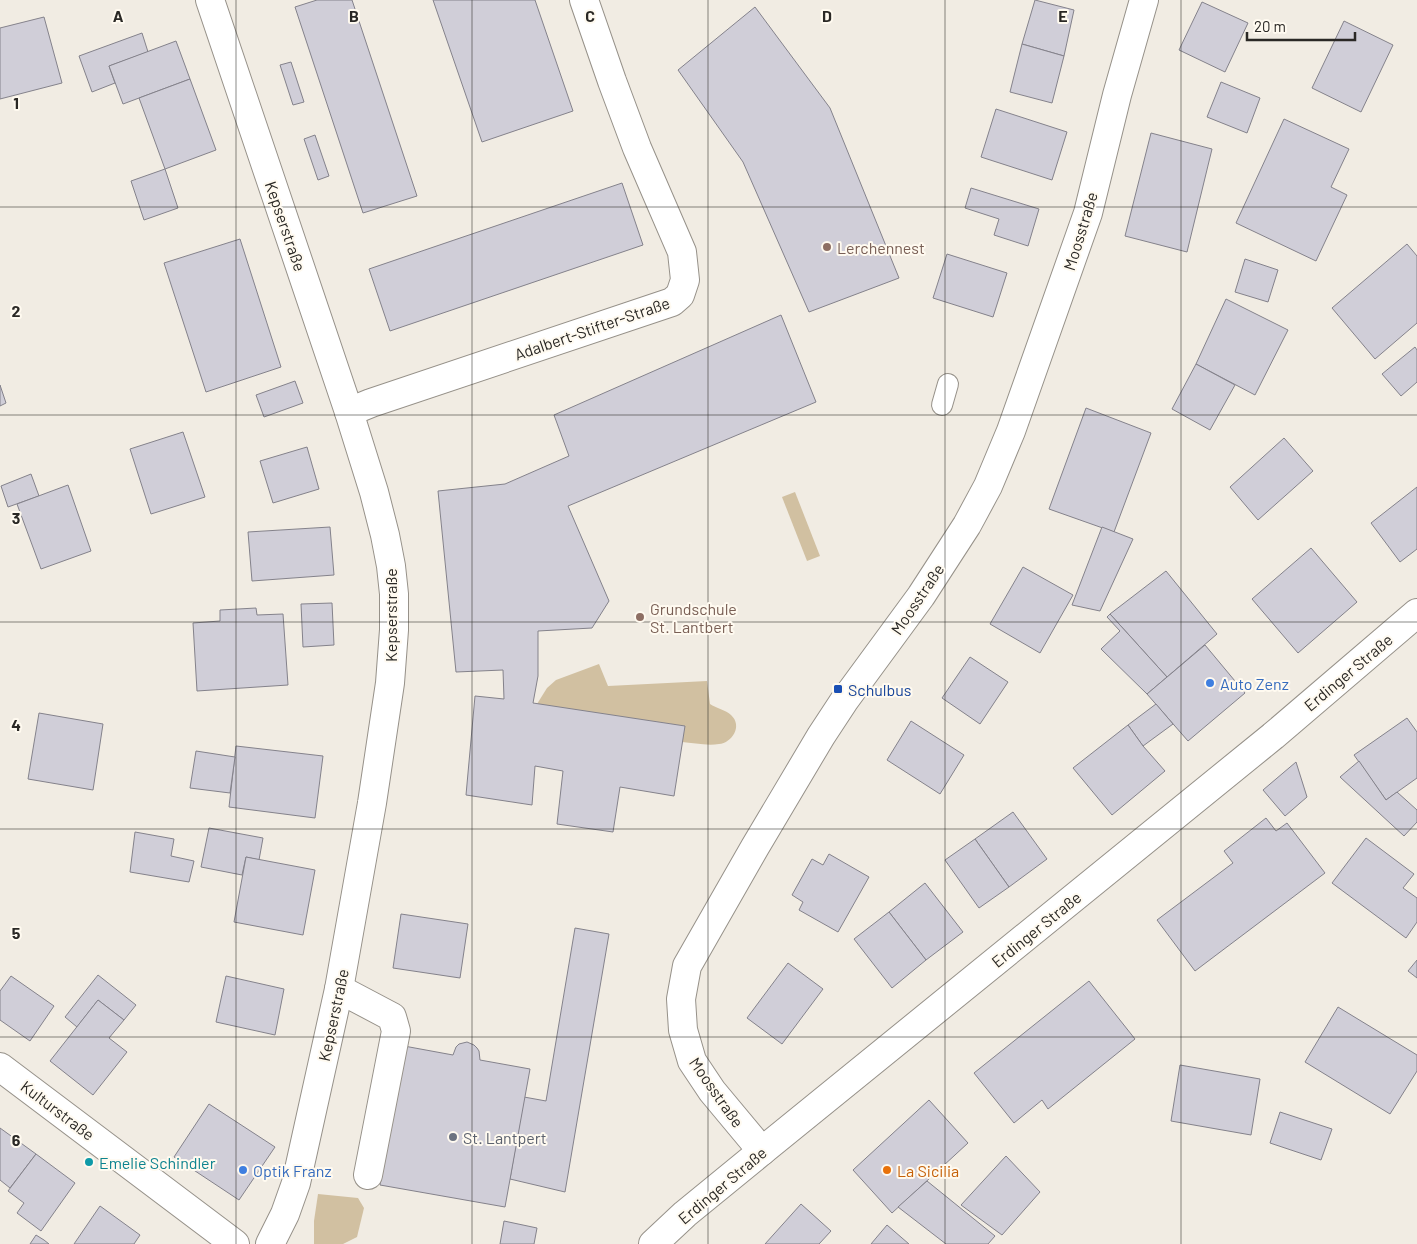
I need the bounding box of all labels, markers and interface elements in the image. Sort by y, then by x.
text: A [113,6,124,25]
text: B [349,6,359,25]
text: C [585,6,595,25]
text: D [822,6,832,25]
text: E [1058,6,1068,25]
scale bar [1247,10,1354,42]
text: 20 m [1254,17,1286,35]
text: 1 [13,93,19,112]
street label: Kepserstraße [262,179,310,273]
street label: Moosstraße [1059,189,1101,273]
place label: Lerchennest [837,238,925,257]
marker: Lerchennest [821,241,833,253]
street label: Adalbert-Stifter-Straße [512,293,672,363]
text: 2 [12,301,21,320]
text: 3 [12,508,20,527]
street label: Moosstraße [886,560,948,638]
street label: Kepserstraße [381,568,400,662]
place label: Grundschule St. Lantbert [650,599,737,636]
marker: Grundschule St. Lantbert [634,611,646,623]
street label: Erdinger Straße [1300,630,1396,714]
place label: Auto Zenz [1220,674,1289,693]
marker: Auto Zenz [1204,677,1216,689]
place label: Schulbus [848,680,912,699]
marker: Schulbus [832,683,844,695]
text: 4 [11,715,21,734]
street label: Erdinger Straße [987,887,1085,971]
text: 5 [12,923,21,942]
street label: Kepserstraße [314,967,352,1063]
street label: Moosstraße [686,1053,748,1131]
street label: Kulturstraße [17,1076,99,1144]
place label: St. Lantpert [463,1128,547,1147]
text: 6 [12,1130,21,1149]
marker: St. Lantpert [447,1131,459,1143]
street label: Erdinger Straße [674,1143,770,1227]
place label: Emelie Schindler [99,1153,216,1172]
marker: Emelie Schindler [83,1156,95,1168]
place label: Optik Franz [253,1161,332,1180]
place label: La Sicilia [897,1161,959,1180]
marker: Optik Franz [237,1164,249,1176]
marker: La Sicilia [881,1164,893,1176]

